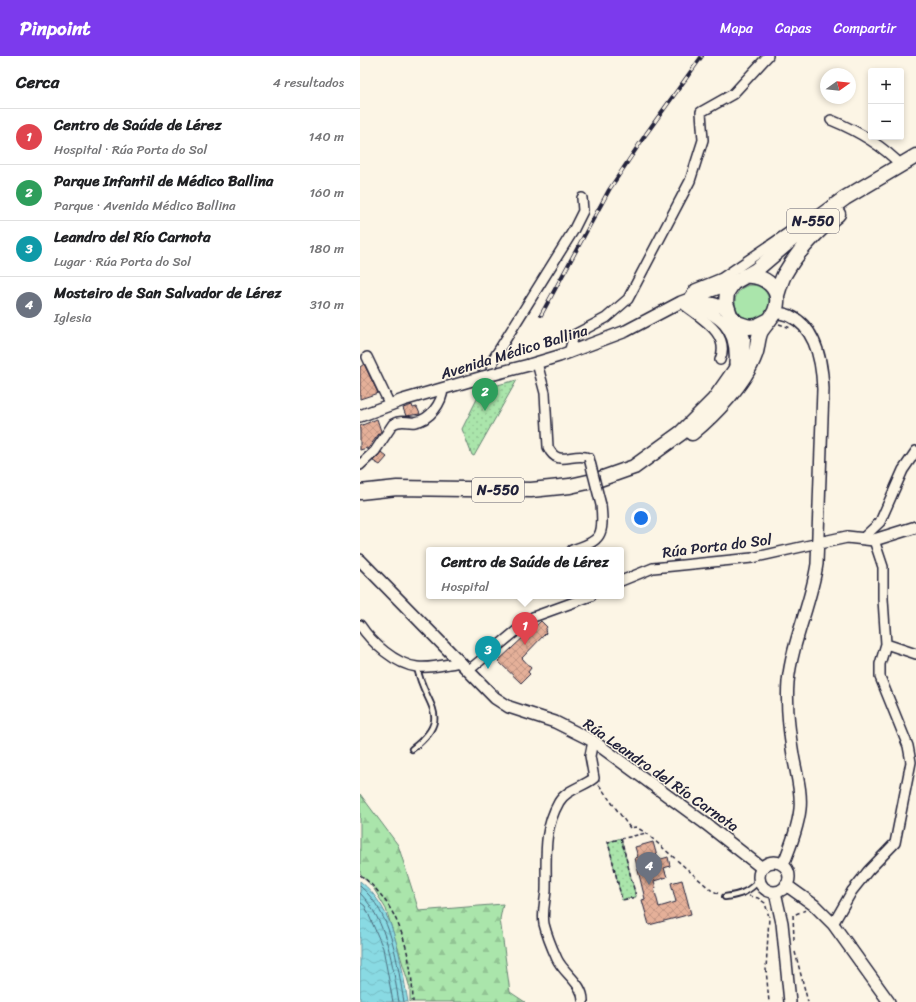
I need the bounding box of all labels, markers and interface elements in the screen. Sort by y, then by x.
text: Pinpoint [20,12,91,45]
text: Mapa [720,16,753,41]
text: Capas [775,16,812,41]
text: Compartir [834,16,896,41]
text: Cerca [16,67,59,97]
north arrow [820,68,856,104]
map controls [868,68,904,140]
button: + [868,68,904,104]
text: 4 resultados [273,71,344,94]
button: − [868,104,904,140]
text: Centro de Saúde de Lérez [54,112,222,138]
text: 1 [26,125,32,148]
text: 140 m [309,125,344,148]
text: Hospital · Rúa Porta do Sol [54,138,207,161]
text: Parque Infantil de Médico Ballina [54,168,273,194]
text: 2 [25,181,33,204]
text: 160 m [309,181,344,204]
text: Parque · Avenida Médico Ballina [54,194,236,217]
road number: N-550 [787,209,839,233]
text: Leandro del Río Carnota [54,224,211,250]
text: 3 [25,237,33,260]
text: 180 m [309,237,344,260]
text: Lugar · Rúa Porta do Sol [54,250,191,273]
text: Mosteiro de San Salvador de Lérez [54,280,282,306]
text: 4 [25,293,33,316]
text: 310 m [310,293,344,316]
text: Iglesia [54,306,92,329]
street label: Avenida Médico Ballina [436,317,591,387]
pin: 2 [472,378,498,411]
road number: N-550 [472,478,524,502]
your location [631,508,651,528]
street label: Rúa Porta do Sol [661,526,774,566]
popup [426,547,624,599]
text: Centro de Saúde de Lérez [441,549,609,575]
text: Hospital [441,575,489,598]
pin: 1 [512,612,538,645]
pin: 3 [475,636,501,669]
street label: Rúa Leandro del Río Carnota [578,711,745,839]
pin: 4 [636,852,662,885]

